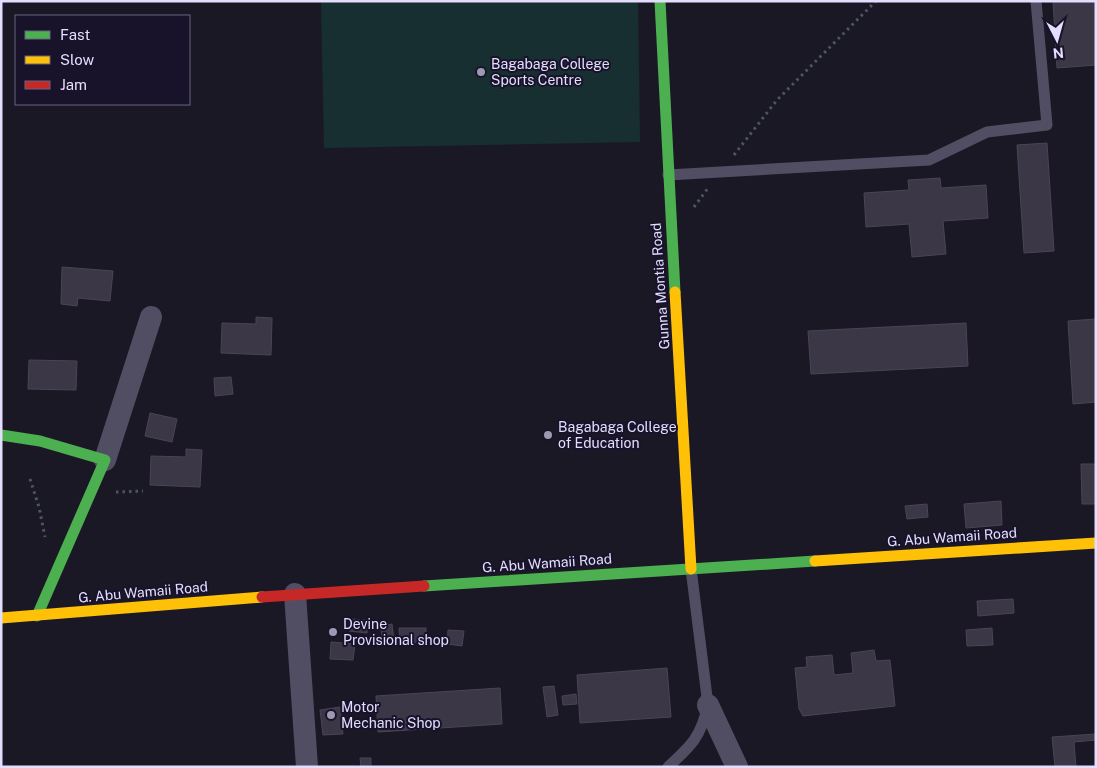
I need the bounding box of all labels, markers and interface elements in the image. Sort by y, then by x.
legend [15,15,190,105]
north arrow [1032,15,1082,65]
text: Fast [60,26,90,43]
text: N [1052,44,1065,61]
text: Slow [60,51,95,68]
place label: Bagabaga College Sports Centre [491,56,610,88]
marker: Bagabaga College Sports Centre [475,66,487,78]
text: Jam [60,76,87,93]
street label: Gunna Montia Road [648,222,672,350]
place label: Bagabaga College of Education [558,419,677,451]
marker: Bagabaga College of Education [542,429,554,441]
street label: G. Abu Wamaii Road [887,524,1017,550]
street label: G. Abu Wamaii Road [482,550,612,576]
street label: G. Abu Wamaii Road [78,578,208,606]
place label: Devine Provisional shop [343,616,449,648]
marker: Devine Provisional shop [327,626,339,638]
place label: Motor Mechanic Shop [341,699,441,731]
marker: Motor Mechanic Shop [325,709,337,721]

